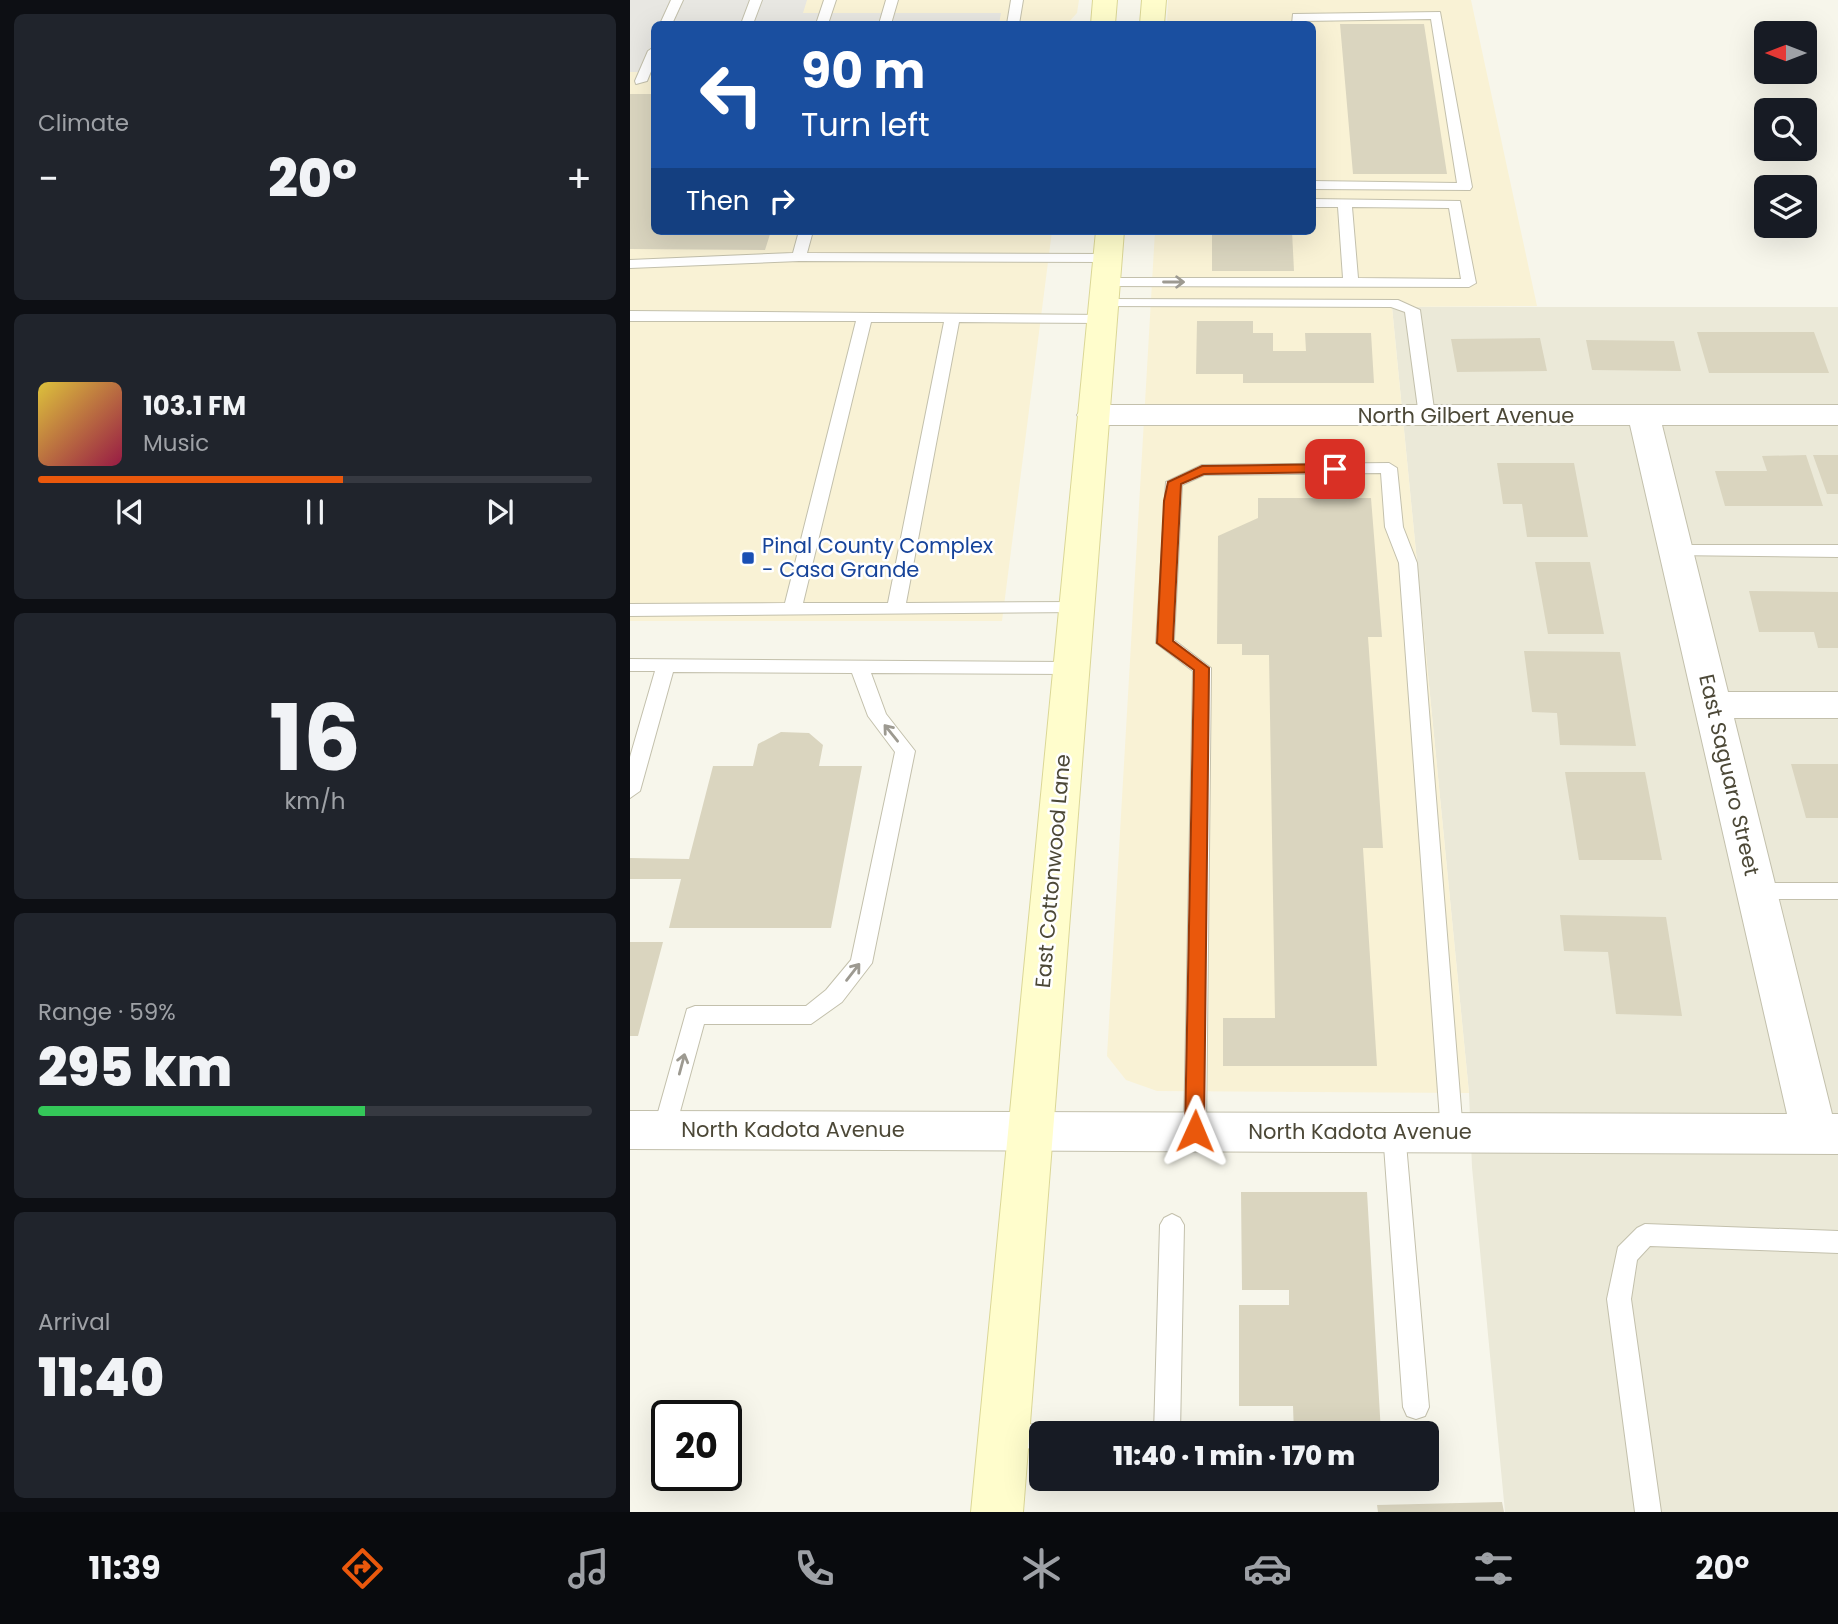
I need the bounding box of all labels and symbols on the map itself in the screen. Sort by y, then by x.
north arrow [1754,21,1816,84]
one-way arrow [1162,275,1185,289]
street label: North Gilbert Avenue [1358,401,1574,430]
pin [1305,439,1365,499]
place label: Pinal County Complex - Casa Grande [762,531,993,584]
marker: Pinal County Complex - Casa Grande [740,550,756,566]
street label: East Saguaro Street [1692,671,1767,878]
one-way arrow [883,724,898,742]
street label: East Cottonwood Lane [1028,753,1077,989]
one-way arrow [845,964,860,982]
one-way arrow [676,1053,689,1076]
position arrow [1158,1094,1232,1168]
street label: North Kadota Avenue [681,1115,905,1144]
street label: North Kadota Avenue [1248,1117,1472,1146]
speed limit sign: 20 [651,1400,742,1491]

